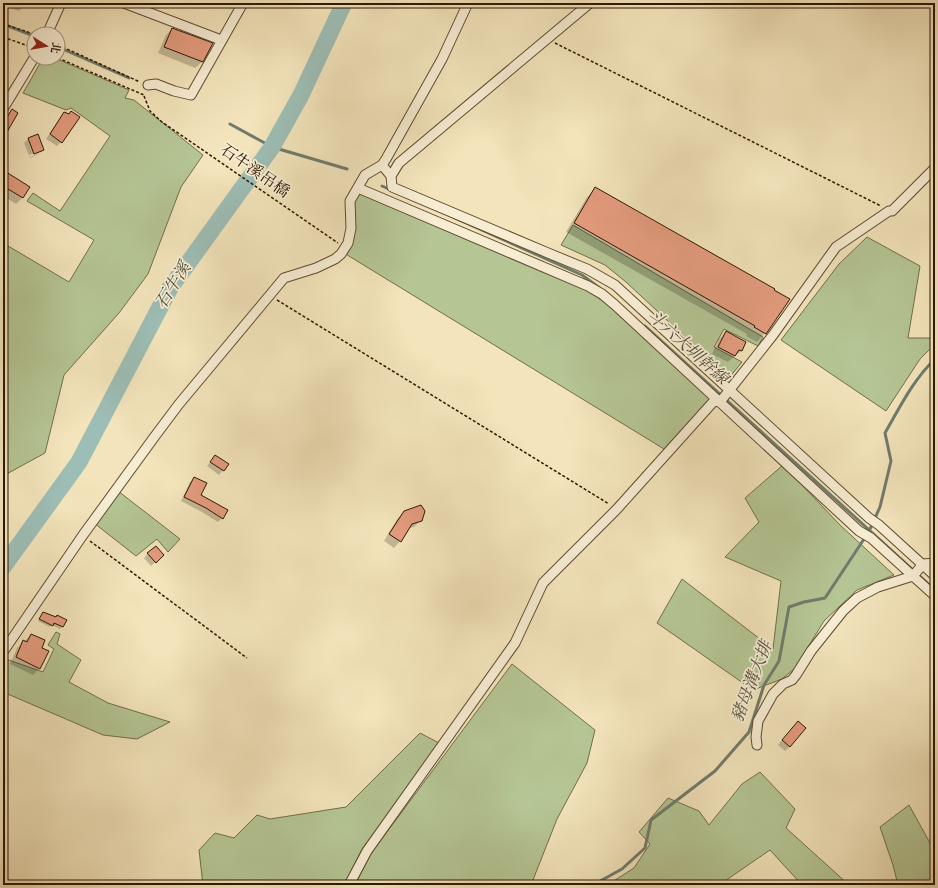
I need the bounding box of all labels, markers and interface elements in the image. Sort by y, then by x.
north arrow [26,26,66,66]
text: 北 [46,41,64,55]
street label: 石牛溪吊橋 [215,140,293,204]
water label: 石牛溪 [150,256,199,314]
water label: 斗六大圳幹線 [641,305,734,392]
water label: 豬母溝大排 [727,635,781,726]

